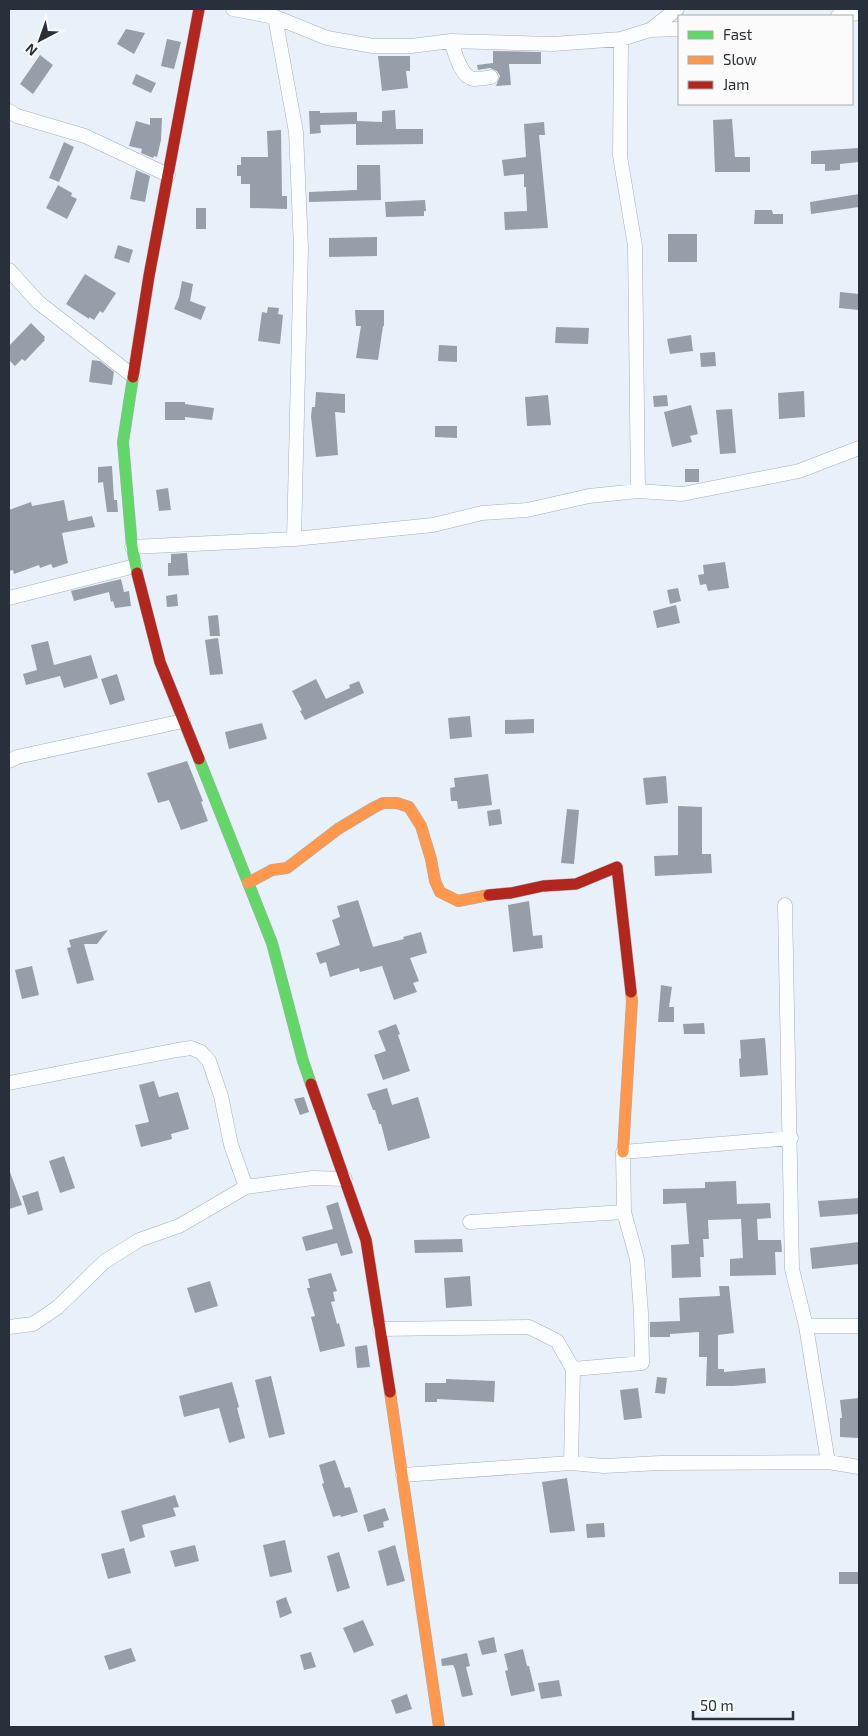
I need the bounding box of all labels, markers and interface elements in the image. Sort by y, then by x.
north arrow [15,15,65,65]
legend [678,15,853,105]
text: Fast [723,25,753,43]
text: N [22,40,41,60]
text: Slow [723,50,757,68]
text: Jam [723,75,749,93]
scale bar [693,1688,793,1720]
text: 50 m [700,1696,734,1714]

